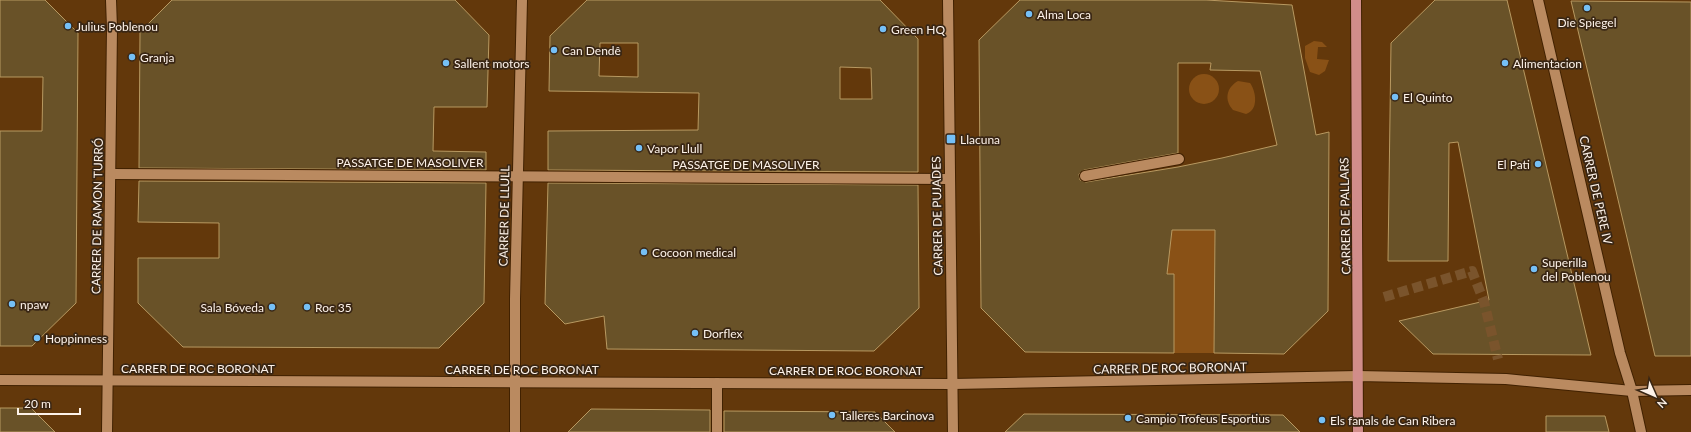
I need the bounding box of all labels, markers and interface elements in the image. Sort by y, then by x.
marker: Die Spiegel [1582,3,1592,13]
place label: Alma Loca [1037,7,1091,22]
marker: Alma Loca [1024,9,1034,19]
place label: Die Spiegel [1558,15,1616,30]
place label: Julius Poblenou [76,19,158,34]
marker: Julius Poblenou [63,21,73,31]
place label: Green HQ [891,22,945,37]
marker: Green HQ [878,24,888,34]
place label: Can Dendê [562,43,621,58]
marker: Can Dendê [549,45,559,55]
place label: Granja [140,50,174,65]
marker: Granja [127,52,137,62]
place label: Sallent motors [454,56,530,71]
place label: Alimentacion [1513,56,1582,71]
marker: Sallent motors [441,58,451,68]
marker: Alimentacion [1500,58,1510,68]
place label: El Quinto [1403,90,1453,105]
marker: El Quinto [1390,92,1400,102]
place label: Llacuna [960,132,1000,147]
marker: Llacuna [945,133,957,145]
street label: CARRER DE PERE IV [1576,134,1616,247]
street label: CARRER DE RAMON TURRÓ [88,137,106,294]
place label: Vapor Llull [647,141,702,156]
marker: Vapor Llull [634,143,644,153]
street label: PASSATGE DE MASOLIVER [337,155,484,170]
street label: CARRER DE PUJADES [928,156,946,276]
street label: PASSATGE DE MASOLIVER [673,157,820,172]
street label: CARRER DE PALLARS [1336,157,1354,275]
place label: El Pati [1497,157,1530,172]
marker: El Pati [1533,159,1543,169]
street label: CARRER DE LLULL [496,165,512,267]
place label: Cocoon medical [652,245,736,260]
marker: Cocoon medical [639,247,649,257]
place label: Superilla del Poblenou [1542,255,1611,284]
marker: Superilla del Poblenou [1529,264,1539,274]
place label: npaw [20,297,49,312]
marker: npaw [7,299,17,309]
place label: Sala Bóveda [200,300,264,315]
place label: Roc 35 [315,300,352,315]
marker: Sala Bóveda [267,302,277,312]
marker: Roc 35 [302,302,312,312]
place label: Dorflex [703,326,743,341]
marker: Dorflex [690,328,700,338]
place label: Hoppinness [45,331,107,346]
marker: Hoppinness [32,333,42,343]
street label: CARRER DE ROC BORONAT [1093,359,1247,377]
street label: CARRER DE ROC BORONAT [121,361,275,376]
street label: CARRER DE ROC BORONAT [445,362,599,377]
street label: CARRER DE ROC BORONAT [769,363,923,378]
north arrow [1635,376,1675,416]
scale bar [18,390,80,416]
text: 20 m [24,396,51,411]
text: N [1655,396,1670,411]
place label: Talleres Barcinova [840,408,934,423]
marker: Talleres Barcinova [827,410,837,420]
place label: Campio Trofeus Esportius [1136,411,1270,426]
marker: Campio Trofeus Esportius [1123,413,1133,423]
place label: Els fanals de Can Ribera [1330,413,1455,428]
marker: Els fanals de Can Ribera [1317,415,1327,425]

